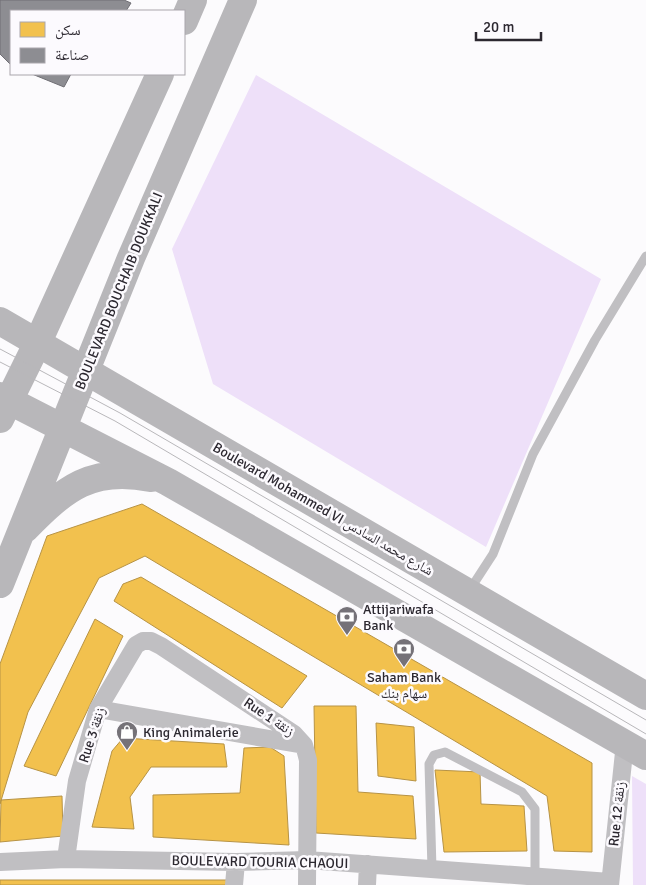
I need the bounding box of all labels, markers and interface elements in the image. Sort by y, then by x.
legend [10,10,185,75]
scale bar [476,10,541,42]
text: 20 m [483,18,514,36]
text: سكن [55,21,81,40]
text: صناعة [55,46,89,64]
street label: BOULEVARD BOUCHAIB DOUKKALI [71,190,167,392]
street label: Boulevard Mohammed VI شارع محمد السادس [209,439,436,580]
place label: Attijariwafa Bank [363,601,434,634]
bank icon: Attijariwafa Bank [335,605,359,636]
bank icon: Saham Bank سهام بنك [392,637,416,668]
place label: Saham Bank سهام بنك [367,669,441,703]
street label: Rue 1 زنقة [240,694,298,740]
street label: Rue 3 زنقة [75,705,109,765]
shop icon: King Animalerie [115,720,139,751]
place label: King Animalerie [143,724,239,741]
street label: Rue 12 زنقة [605,781,629,847]
street label: BOULEVARD TOURIA CHAOUI [172,852,348,872]

